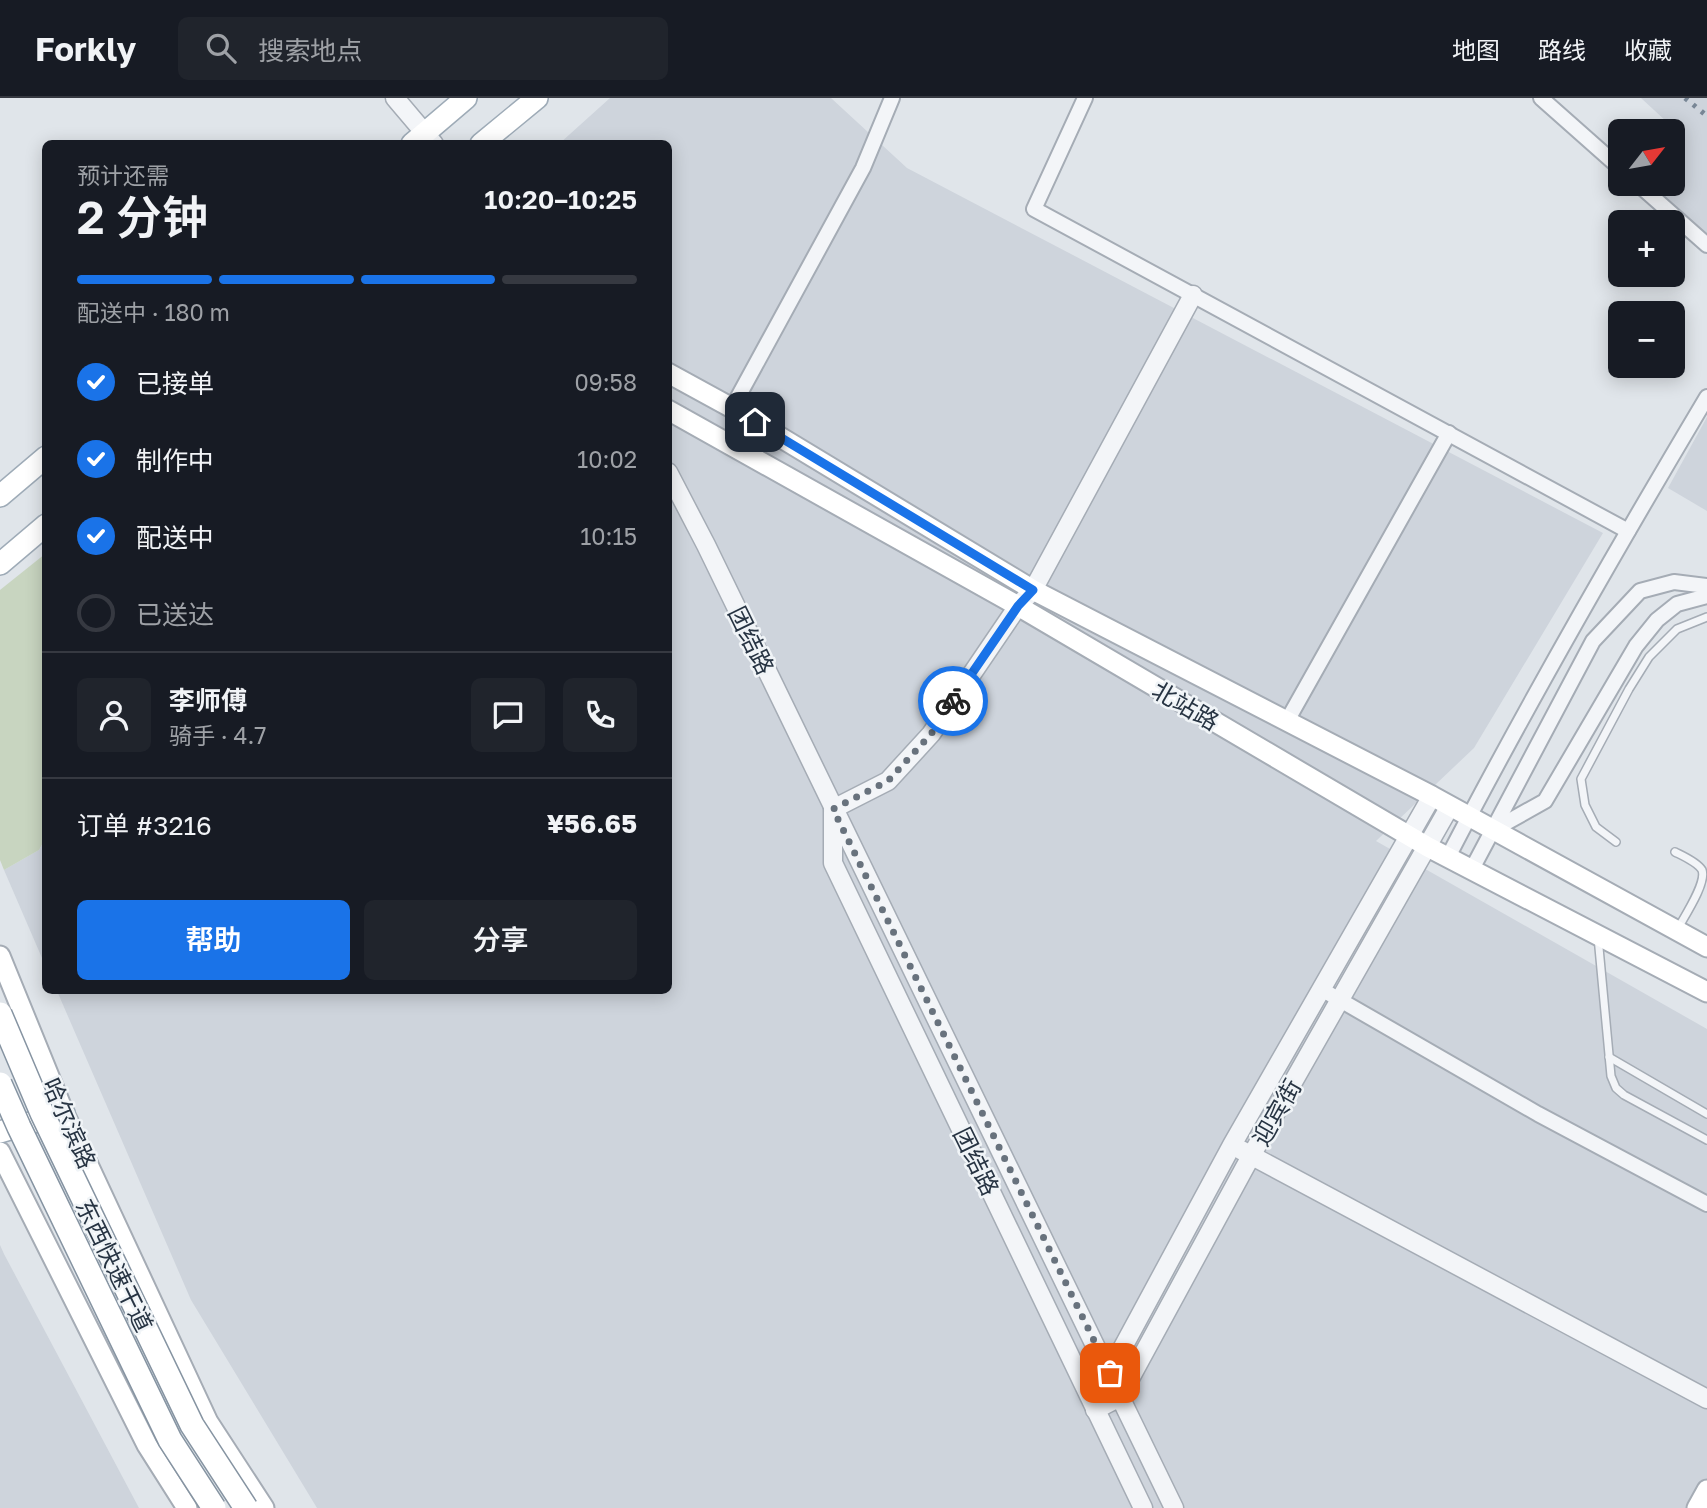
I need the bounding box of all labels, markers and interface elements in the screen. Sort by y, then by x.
search box [178,17,668,80]
text: Forkly [35,29,136,68]
icon: search [202,29,240,67]
text: 搜索地点 [258,35,362,66]
text: 地图 [1452,35,1500,64]
text: 路线 [1538,35,1586,64]
text: 收藏 [1624,35,1672,64]
north arrow [1608,119,1685,196]
map controls [1608,119,1685,378]
text: 预计还需 [77,161,169,189]
text: 10:20–10:25 [484,184,637,215]
text: 2 分钟 [77,189,208,244]
button: + [1608,210,1685,287]
text: 配送中 · 180 m [77,298,230,326]
button: − [1608,301,1685,378]
icon: check [77,363,115,401]
text: 已接单 [136,368,214,399]
text: 09:58 [575,368,637,396]
pin [725,392,785,452]
icon: home [736,403,774,441]
icon: check [77,440,115,478]
text: 制作中 [136,445,214,476]
text: 10:02 [577,445,637,473]
icon: check [77,517,115,555]
text: 配送中 [136,522,214,553]
text: 10:15 [580,522,637,550]
text: 已送达 [136,599,214,630]
street label: 团结路 [723,601,781,679]
courier [918,666,988,736]
street label: 北站路 [1148,674,1224,736]
button: person [77,678,151,752]
button: chat [471,678,545,752]
button: phone [563,678,637,752]
icon: bike [934,682,972,720]
text: 李师傅 [169,685,247,716]
text: 骑手 · 4.7 [169,721,267,749]
text: ¥56.65 [547,808,637,839]
text: 订单 #3216 [77,810,212,841]
button: 帮助 [77,900,350,980]
button: 分享 [364,900,637,980]
street label: 哈尔滨路 [37,1073,103,1173]
street label: 迎宾街 [1245,1074,1307,1150]
street label: 团结路 [948,1122,1006,1200]
street label: 东西快速干道 [70,1194,160,1336]
pin [1080,1343,1140,1403]
icon: bag [1091,1354,1129,1392]

